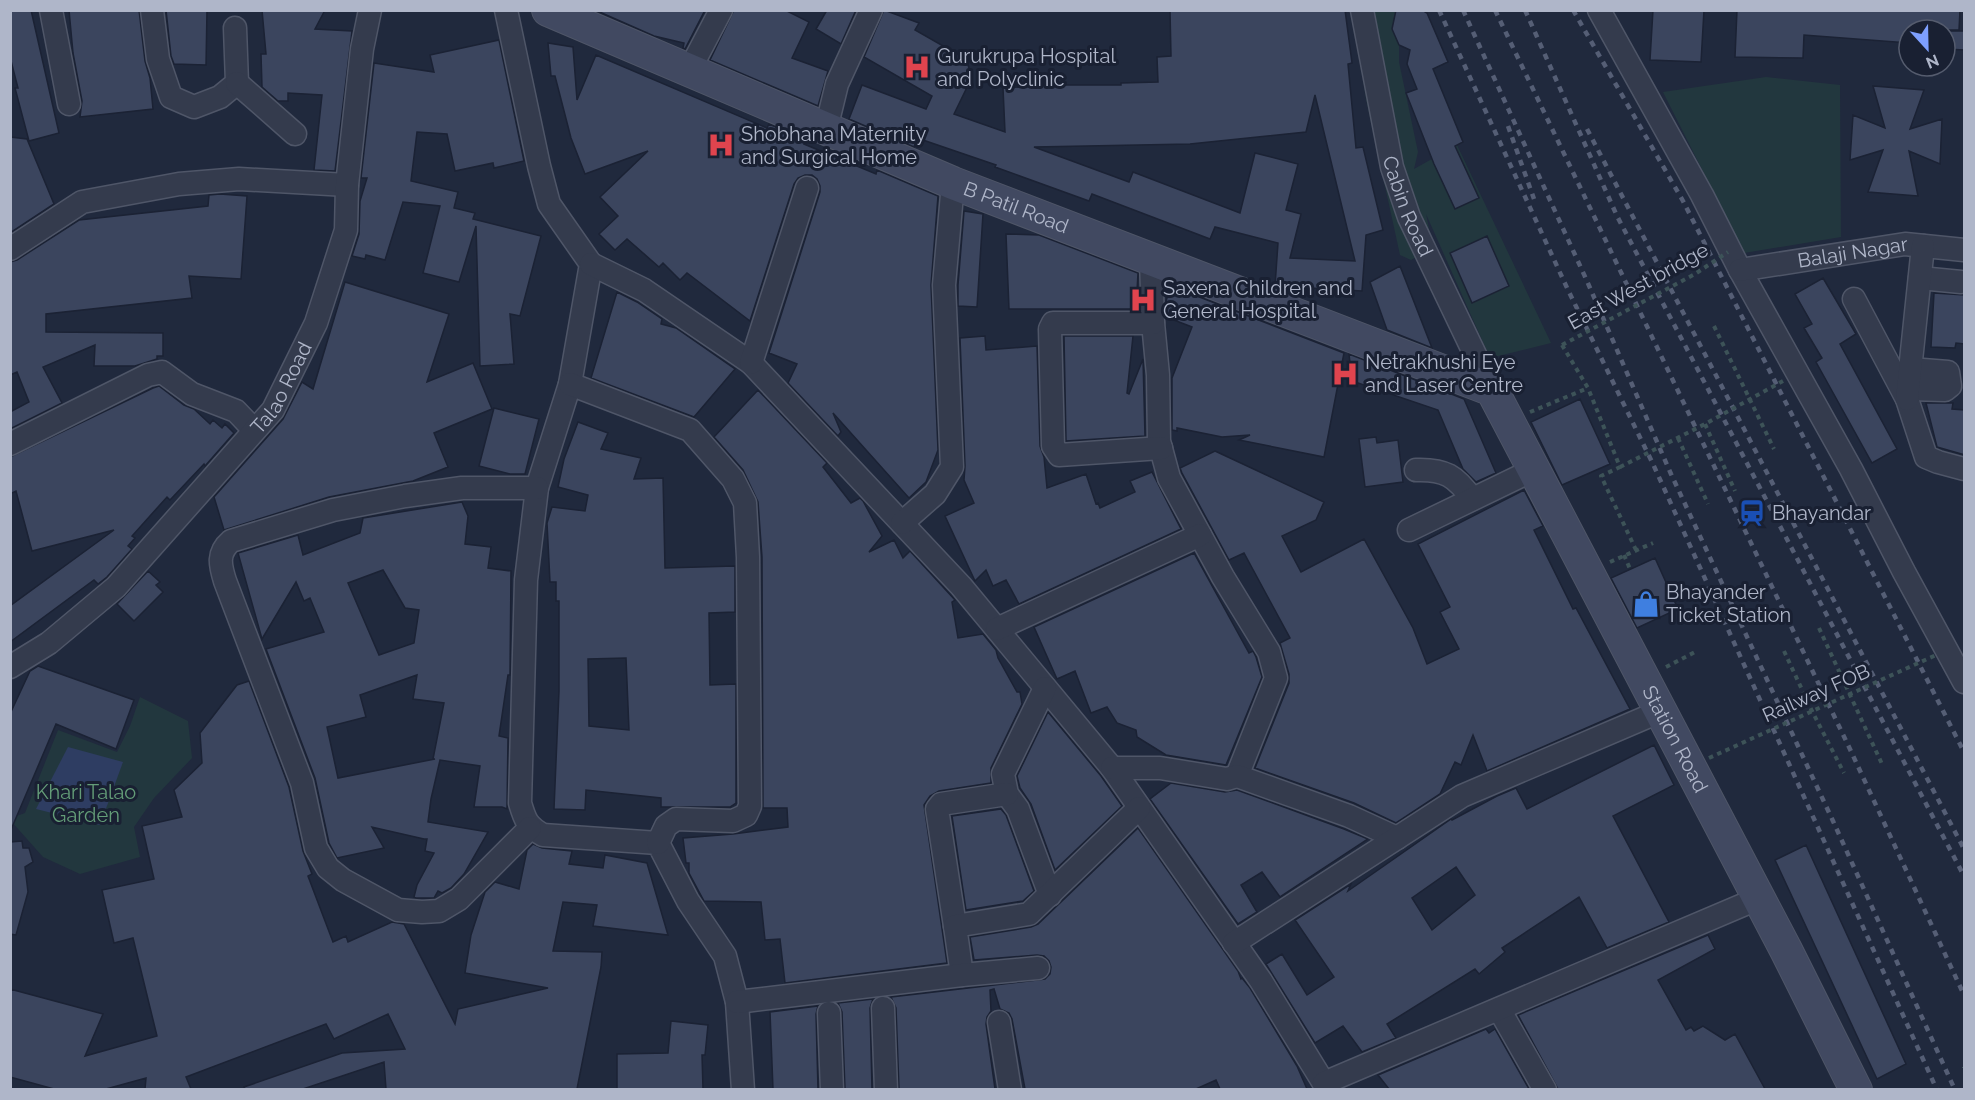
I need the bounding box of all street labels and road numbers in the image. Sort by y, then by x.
street label: Cabin Road [1378,154,1438,260]
street label: B Patil Road [960,176,1072,238]
street label: Balaji Nagar [1796,232,1909,273]
street label: East West bridge [1564,237,1713,335]
street label: Talao Road [245,338,317,439]
street label: Railway FOB [1759,659,1873,727]
street label: Station Road [1637,682,1713,797]

